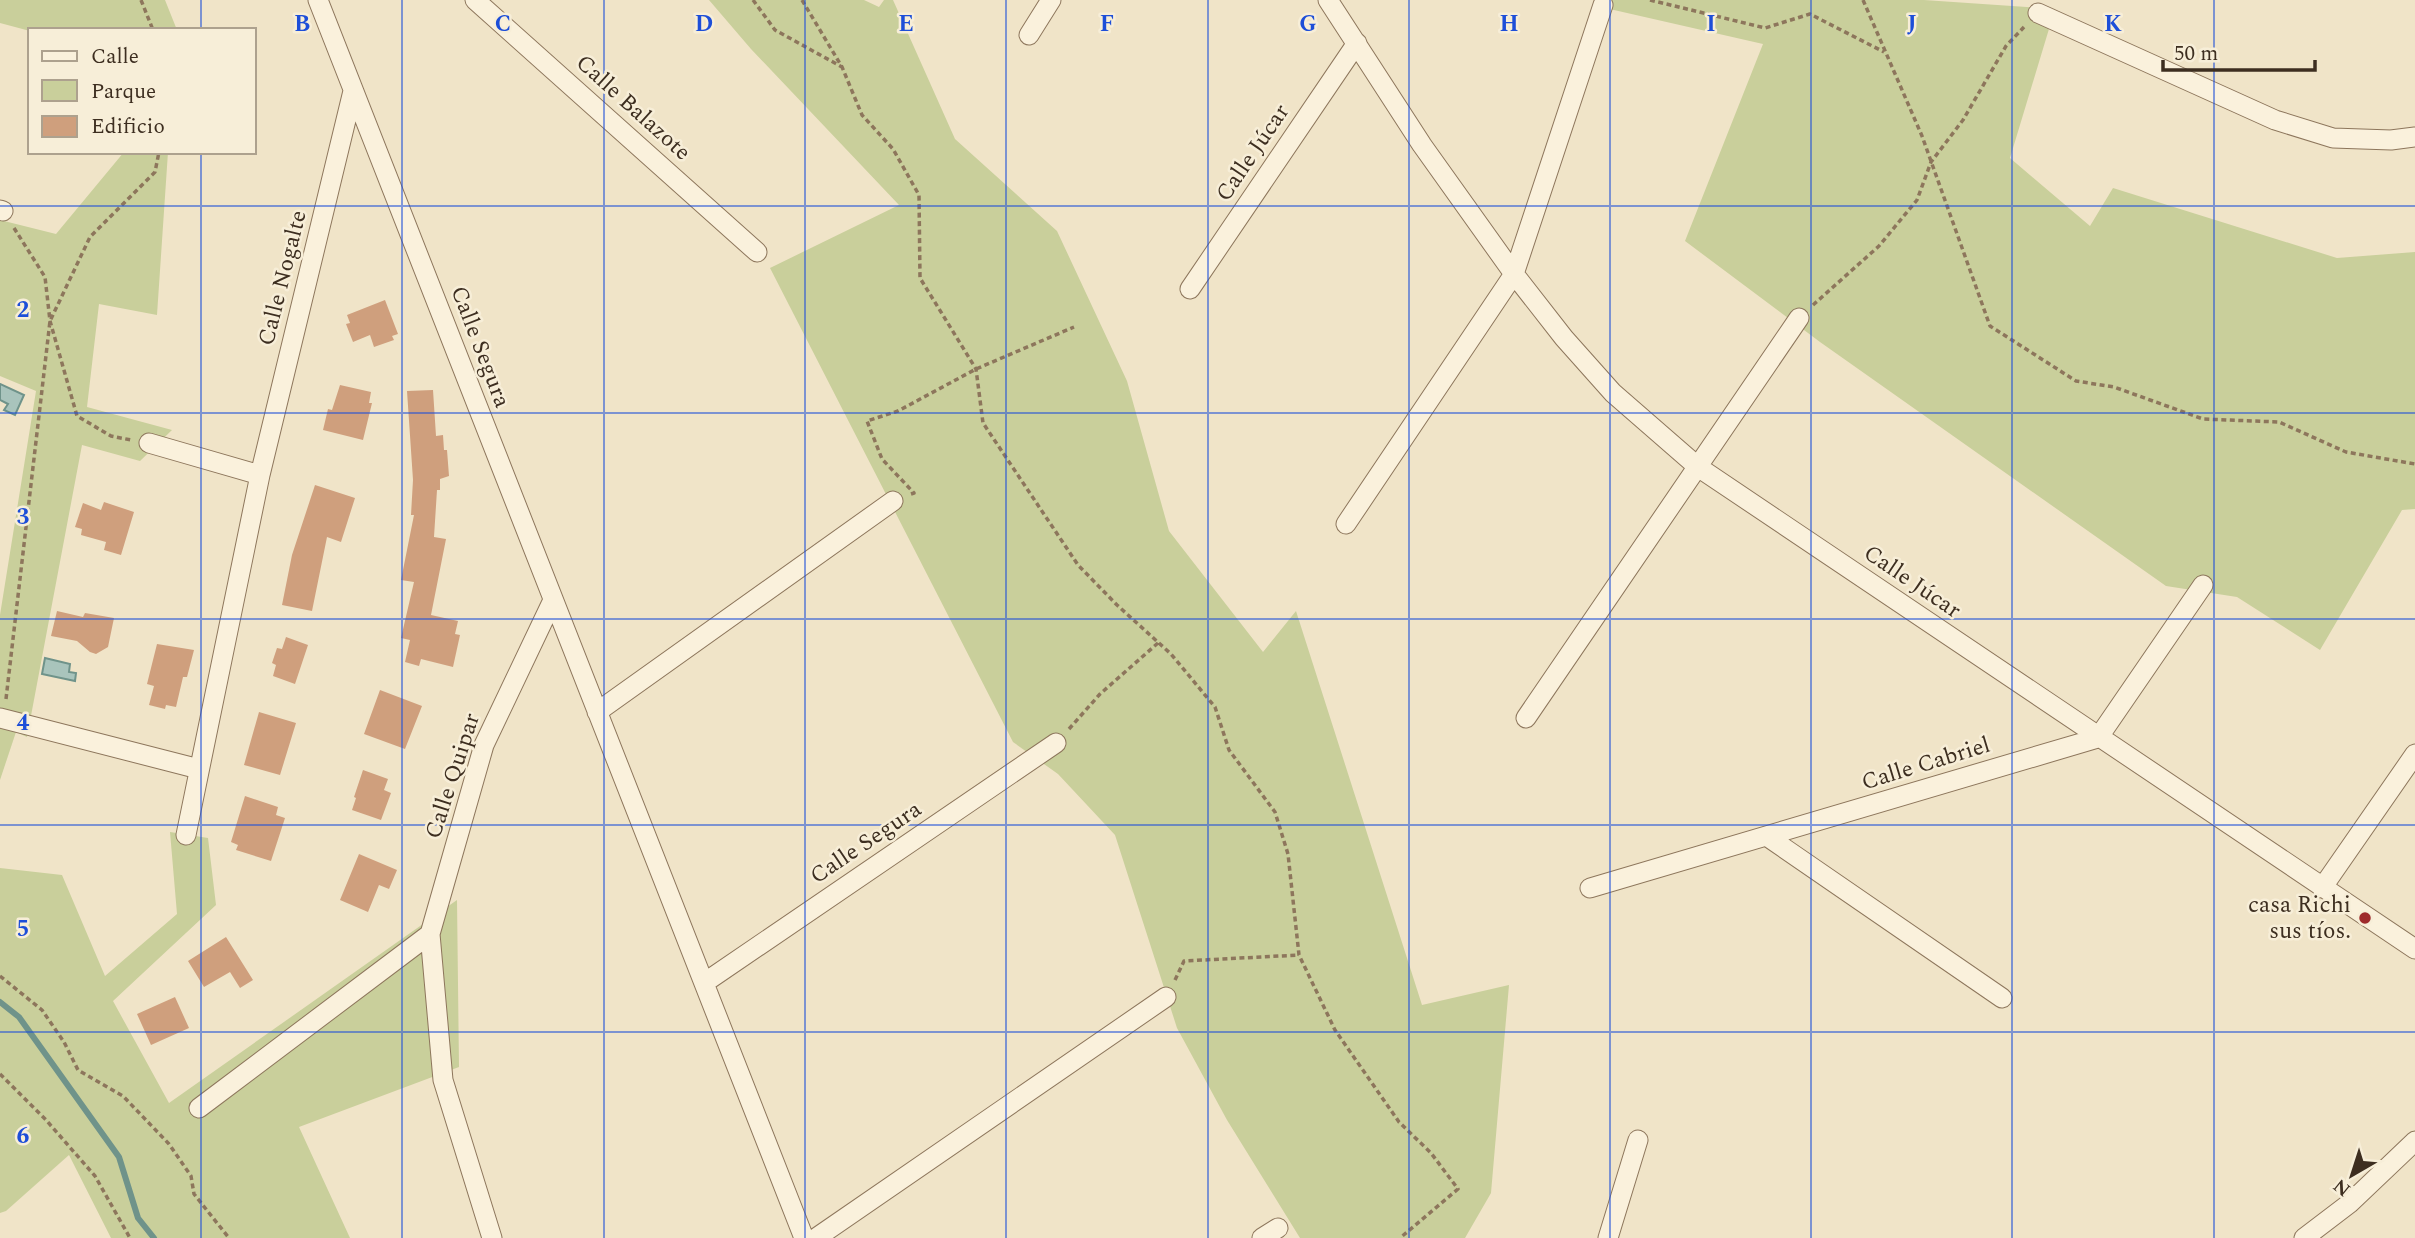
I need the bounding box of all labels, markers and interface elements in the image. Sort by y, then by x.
text: B [294,7,310,42]
text: C [495,7,511,42]
text: D [695,7,713,42]
text: E [898,7,914,42]
text: F [1100,7,1114,42]
text: G [1299,7,1317,42]
text: H [1499,7,1519,42]
text: I [1706,7,1716,42]
text: J [1907,7,1917,42]
text: K [2104,7,2122,42]
legend [28,28,256,154]
scale bar [2163,28,2315,72]
text: 50 m [2174,38,2218,70]
text: Calle [91,41,139,73]
street label: Calle Balazote [567,47,699,169]
text: Parque [91,76,156,108]
street label: Calle Júcar [1207,97,1299,209]
text: Edificio [91,111,165,143]
street label: Calle Nogalte [249,207,317,349]
street label: Calle Segura [441,281,519,413]
text: 2 [17,293,30,328]
text: 3 [17,500,30,535]
street label: Calle Júcar [1856,536,1968,628]
text: 4 [17,706,30,741]
street label: Calle Quipar [416,709,490,843]
street label: Calle Cabriel [1857,728,1995,800]
street label: Calle Segura [803,793,929,893]
place label: casa Richi sus tíos. [2248,888,2351,949]
marker: casa Richi sus tíos. [2357,910,2373,926]
text: 5 [17,912,29,947]
text: 6 [17,1119,30,1154]
north arrow [2317,1140,2387,1210]
text: N [2327,1171,2357,1203]

